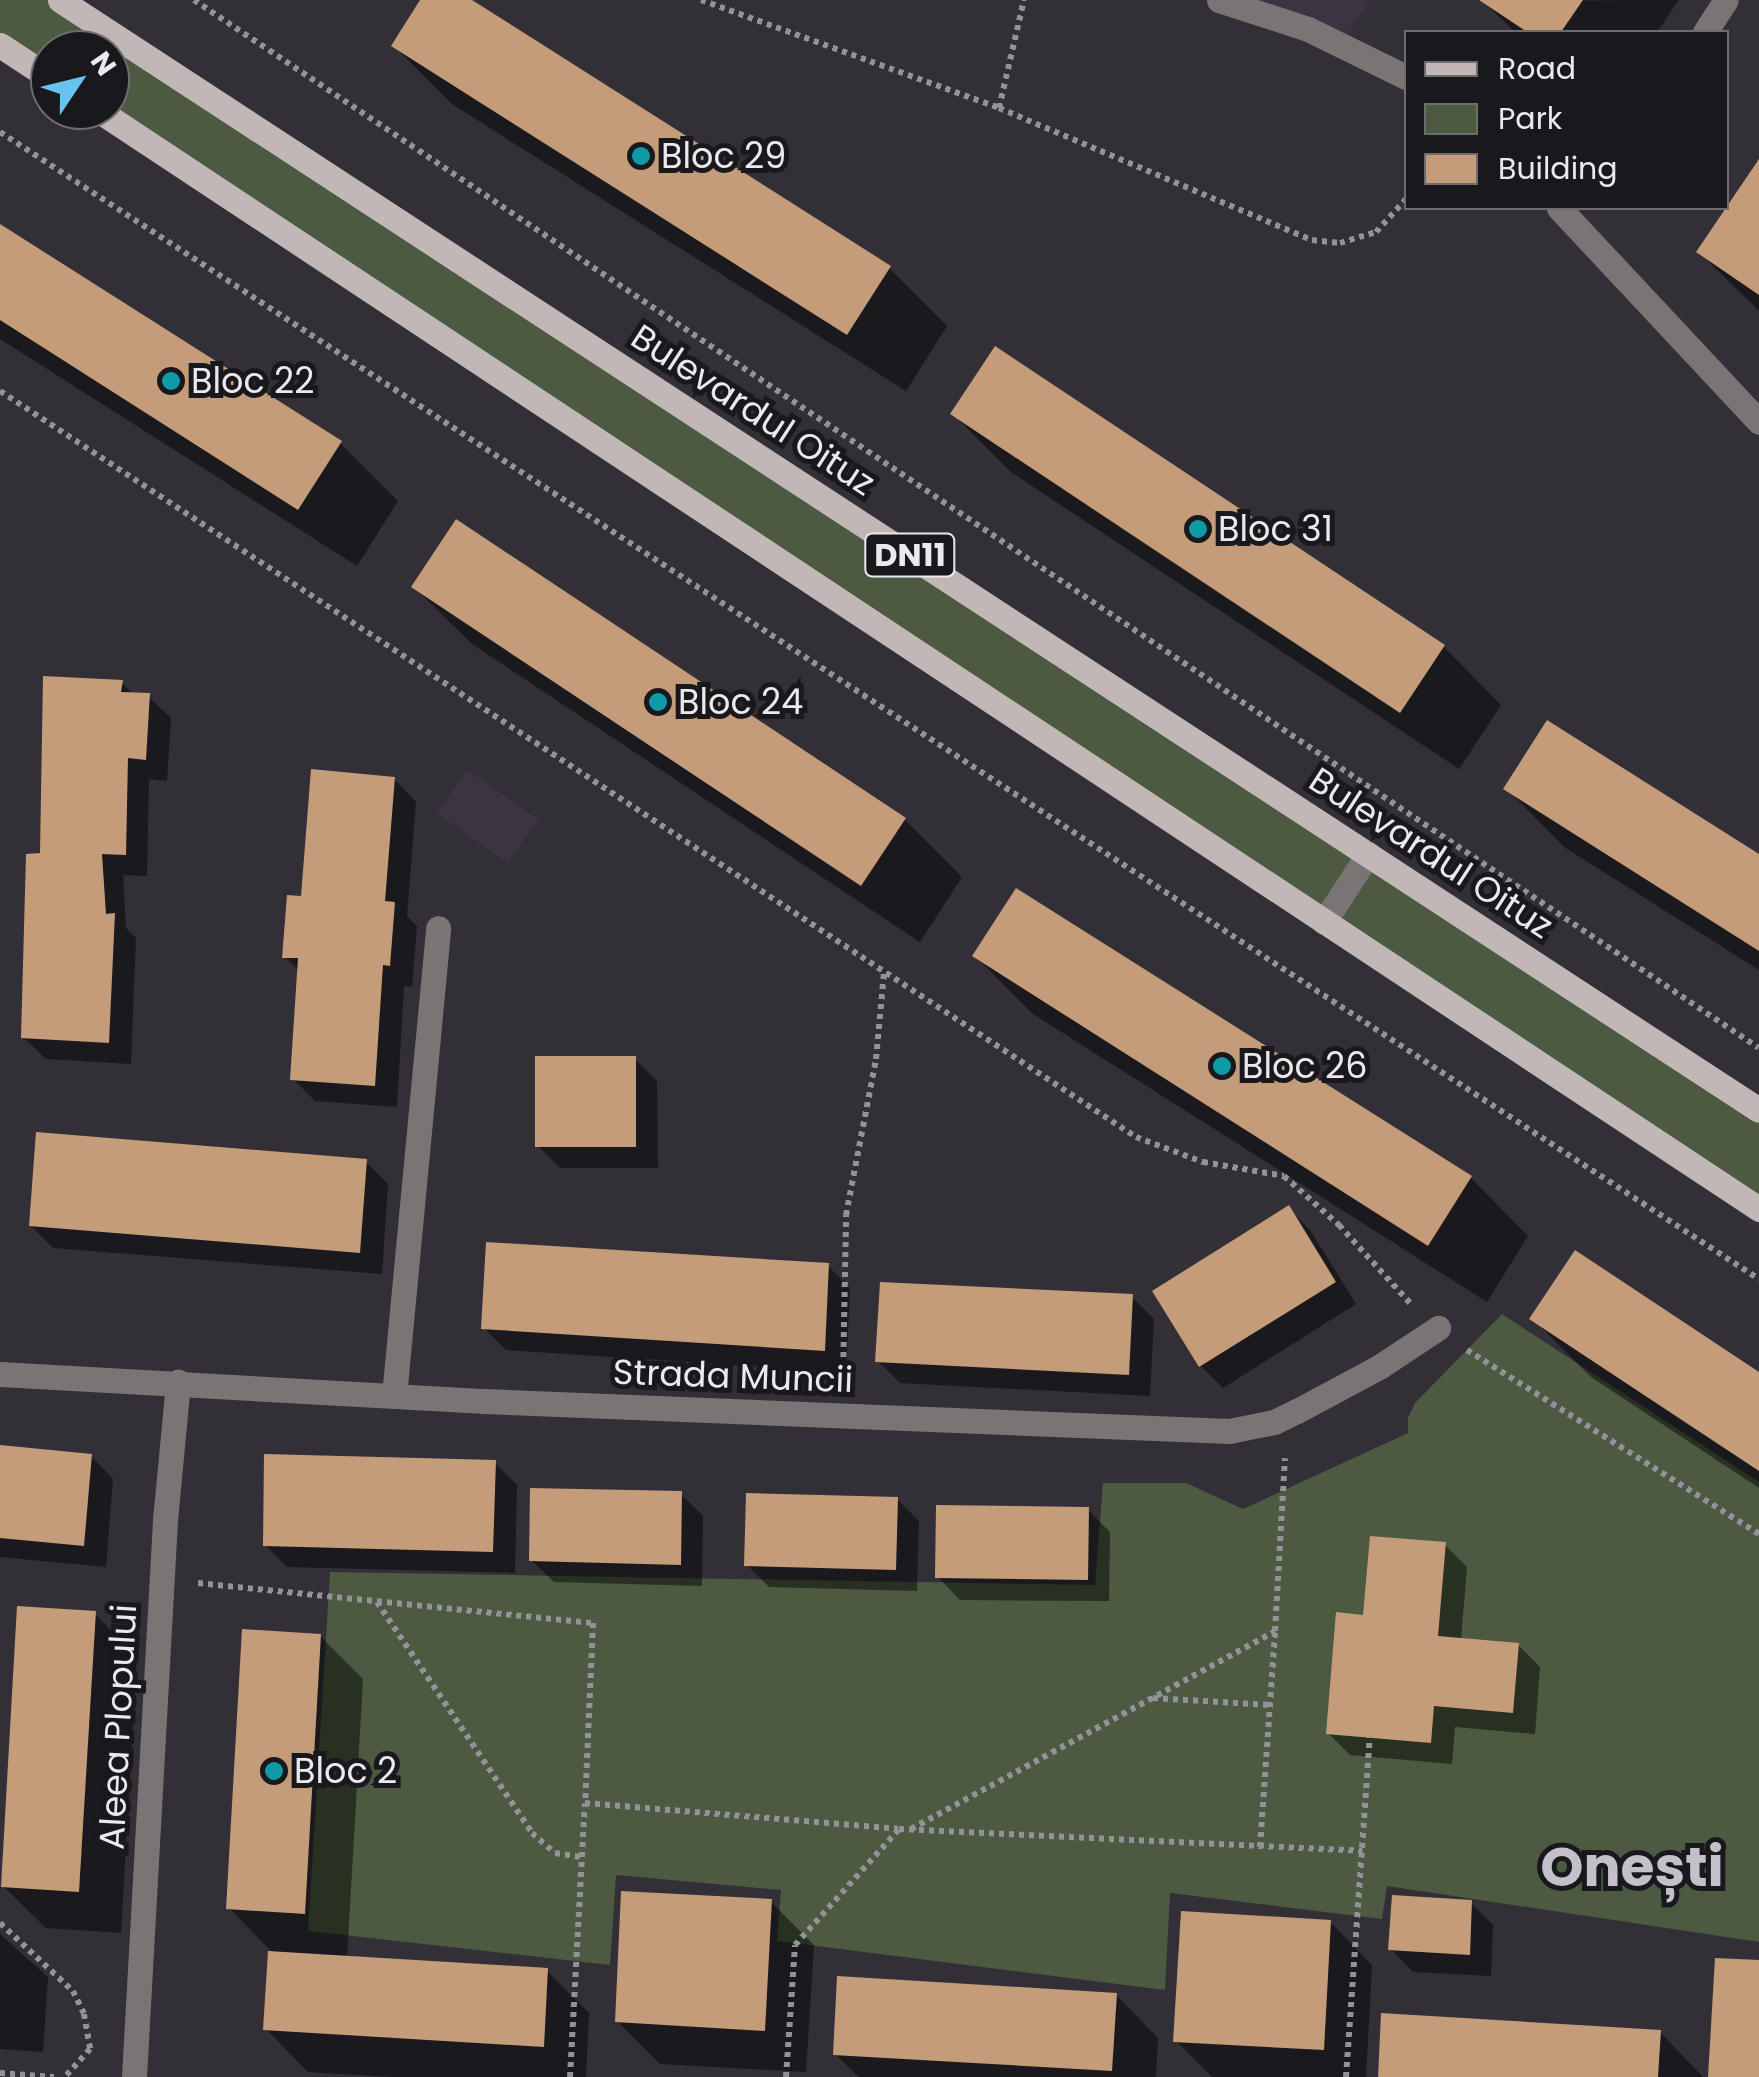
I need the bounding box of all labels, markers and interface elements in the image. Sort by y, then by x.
north arrow [30,30,130,130]
legend [1404,30,1729,210]
text: N [81,44,125,83]
text: Road [1498,47,1576,90]
text: Park [1498,97,1562,140]
place label: Bloc 29 [661,135,786,177]
marker: Bloc 29 [630,145,652,167]
text: Building [1498,147,1618,190]
street label: Bulevardul Oituz [623,316,883,504]
place label: Bloc 22 [191,360,314,402]
marker: Bloc 22 [160,370,182,392]
place label: Bloc 31 [1218,508,1333,550]
marker: Bloc 31 [1187,518,1209,540]
road number: DN11 [862,528,958,582]
place label: Bloc 24 [678,681,803,723]
marker: Bloc 24 [647,691,669,713]
street label: Bulevardul Oituz [1301,759,1561,947]
place label: Bloc 26 [1242,1045,1367,1087]
marker: Bloc 26 [1211,1055,1233,1077]
street label: Strada Muncii [612,1351,854,1401]
street label: Aleea Plopului [91,1603,145,1851]
place label: Bloc 2 [294,1750,397,1792]
marker: Bloc 2 [263,1760,285,1782]
district label: Onești [1540,1834,1724,1900]

